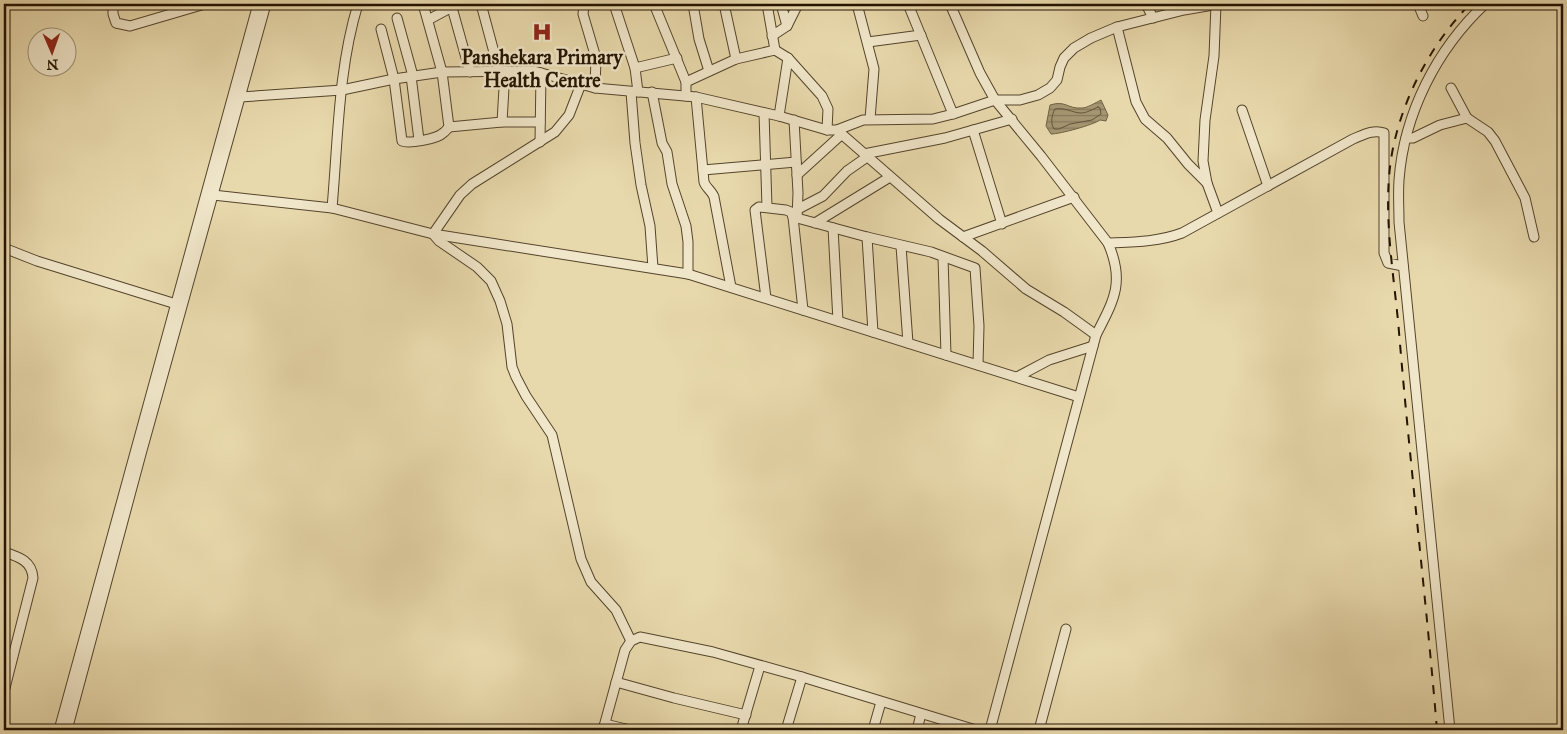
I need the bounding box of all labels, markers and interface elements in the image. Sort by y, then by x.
hospital icon: Panshekara Primary Health Centre [531,21,553,43]
north arrow [28,28,78,78]
place label: Panshekara Primary Health Centre [461,45,624,92]
text: N [46,56,59,73]

